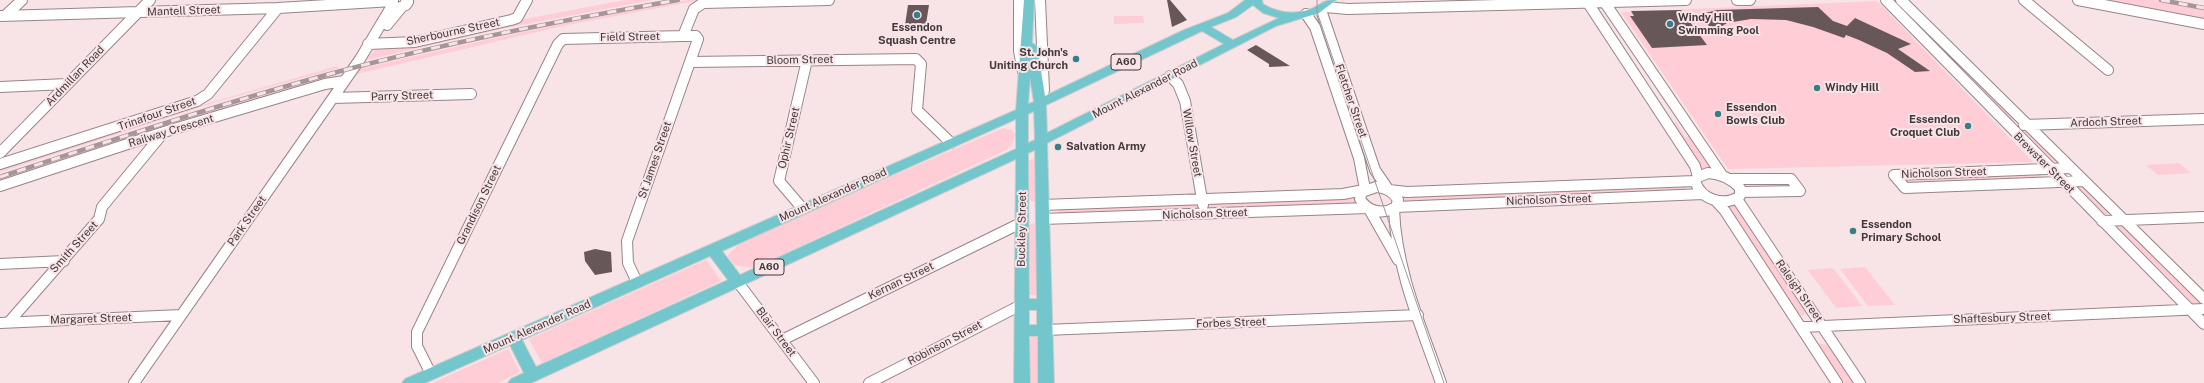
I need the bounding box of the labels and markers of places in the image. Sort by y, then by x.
marker: Essendon Squash Centre [912,10,922,20]
place label: Windy Hill Swimming Pool [1678,11,1759,37]
marker: Windy Hill Swimming Pool [1665,19,1675,29]
place label: Essendon Squash Centre [878,21,956,47]
place label: St. John's Uniting Church [989,46,1068,72]
marker: St. John's Uniting Church [1071,54,1081,64]
place label: Windy Hill [1825,81,1879,95]
marker: Windy Hill [1812,83,1822,93]
place label: Essendon Bowls Club [1726,101,1785,127]
marker: Essendon Bowls Club [1713,109,1723,119]
place label: Essendon Croquet Club [1890,113,1960,139]
marker: Essendon Croquet Club [1963,121,1973,131]
place label: Salvation Army [1066,140,1146,154]
marker: Salvation Army [1053,142,1063,152]
place label: Essendon Primary School [1861,218,1941,244]
marker: Essendon Primary School [1848,226,1858,236]

